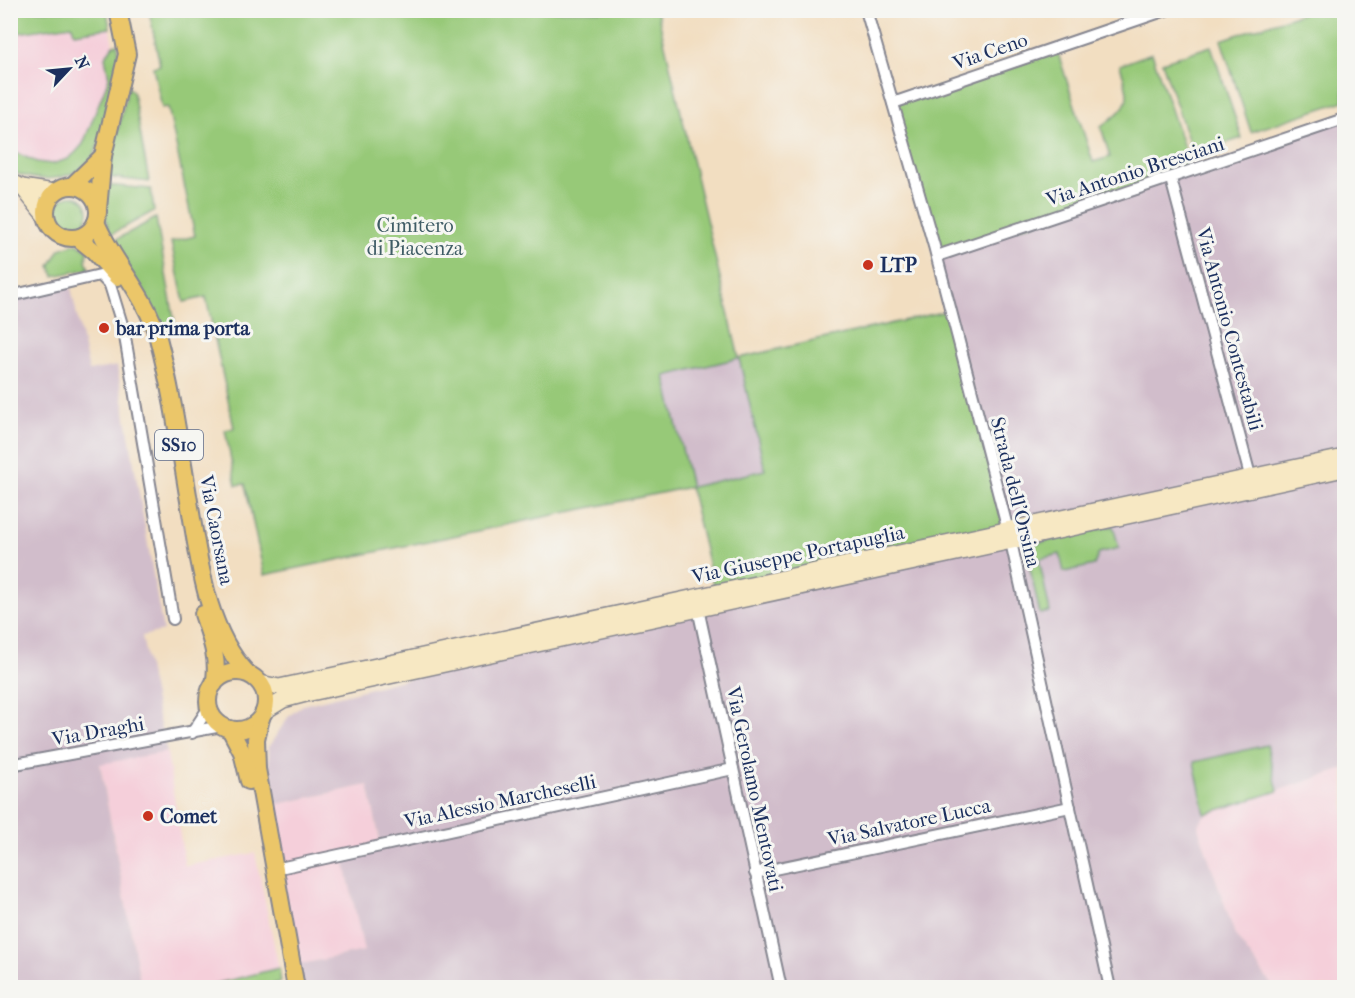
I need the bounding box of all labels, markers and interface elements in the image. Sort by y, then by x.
street label: Via Ceno [949,28,1031,75]
north arrow [39,39,99,99]
text: N [71,53,94,73]
street label: Via Antonio Bresciani [1042,132,1227,211]
park label: Cimitero di Piacenza [367,214,464,260]
street label: Via Antonio Contestabili [1191,224,1268,433]
place label: LTP [880,254,917,277]
marker: LTP [861,258,875,272]
place label: bar prima porta [115,317,250,340]
marker: bar prima porta [97,321,111,335]
street label: Strada dell'Orsina [986,415,1046,570]
road number: SS10 [155,430,203,460]
street label: Via Caorsana [194,472,239,588]
street label: Via Giuseppe Portapuglia [689,521,907,588]
street label: Via Gerolamo Mentovati [721,683,788,894]
street label: Via Draghi [49,712,146,751]
street label: Via Alessio Marcheselli [401,770,598,833]
street label: Via Salvatore Lucca [824,794,994,851]
place label: Comet [160,805,218,828]
marker: Comet [141,809,155,823]

